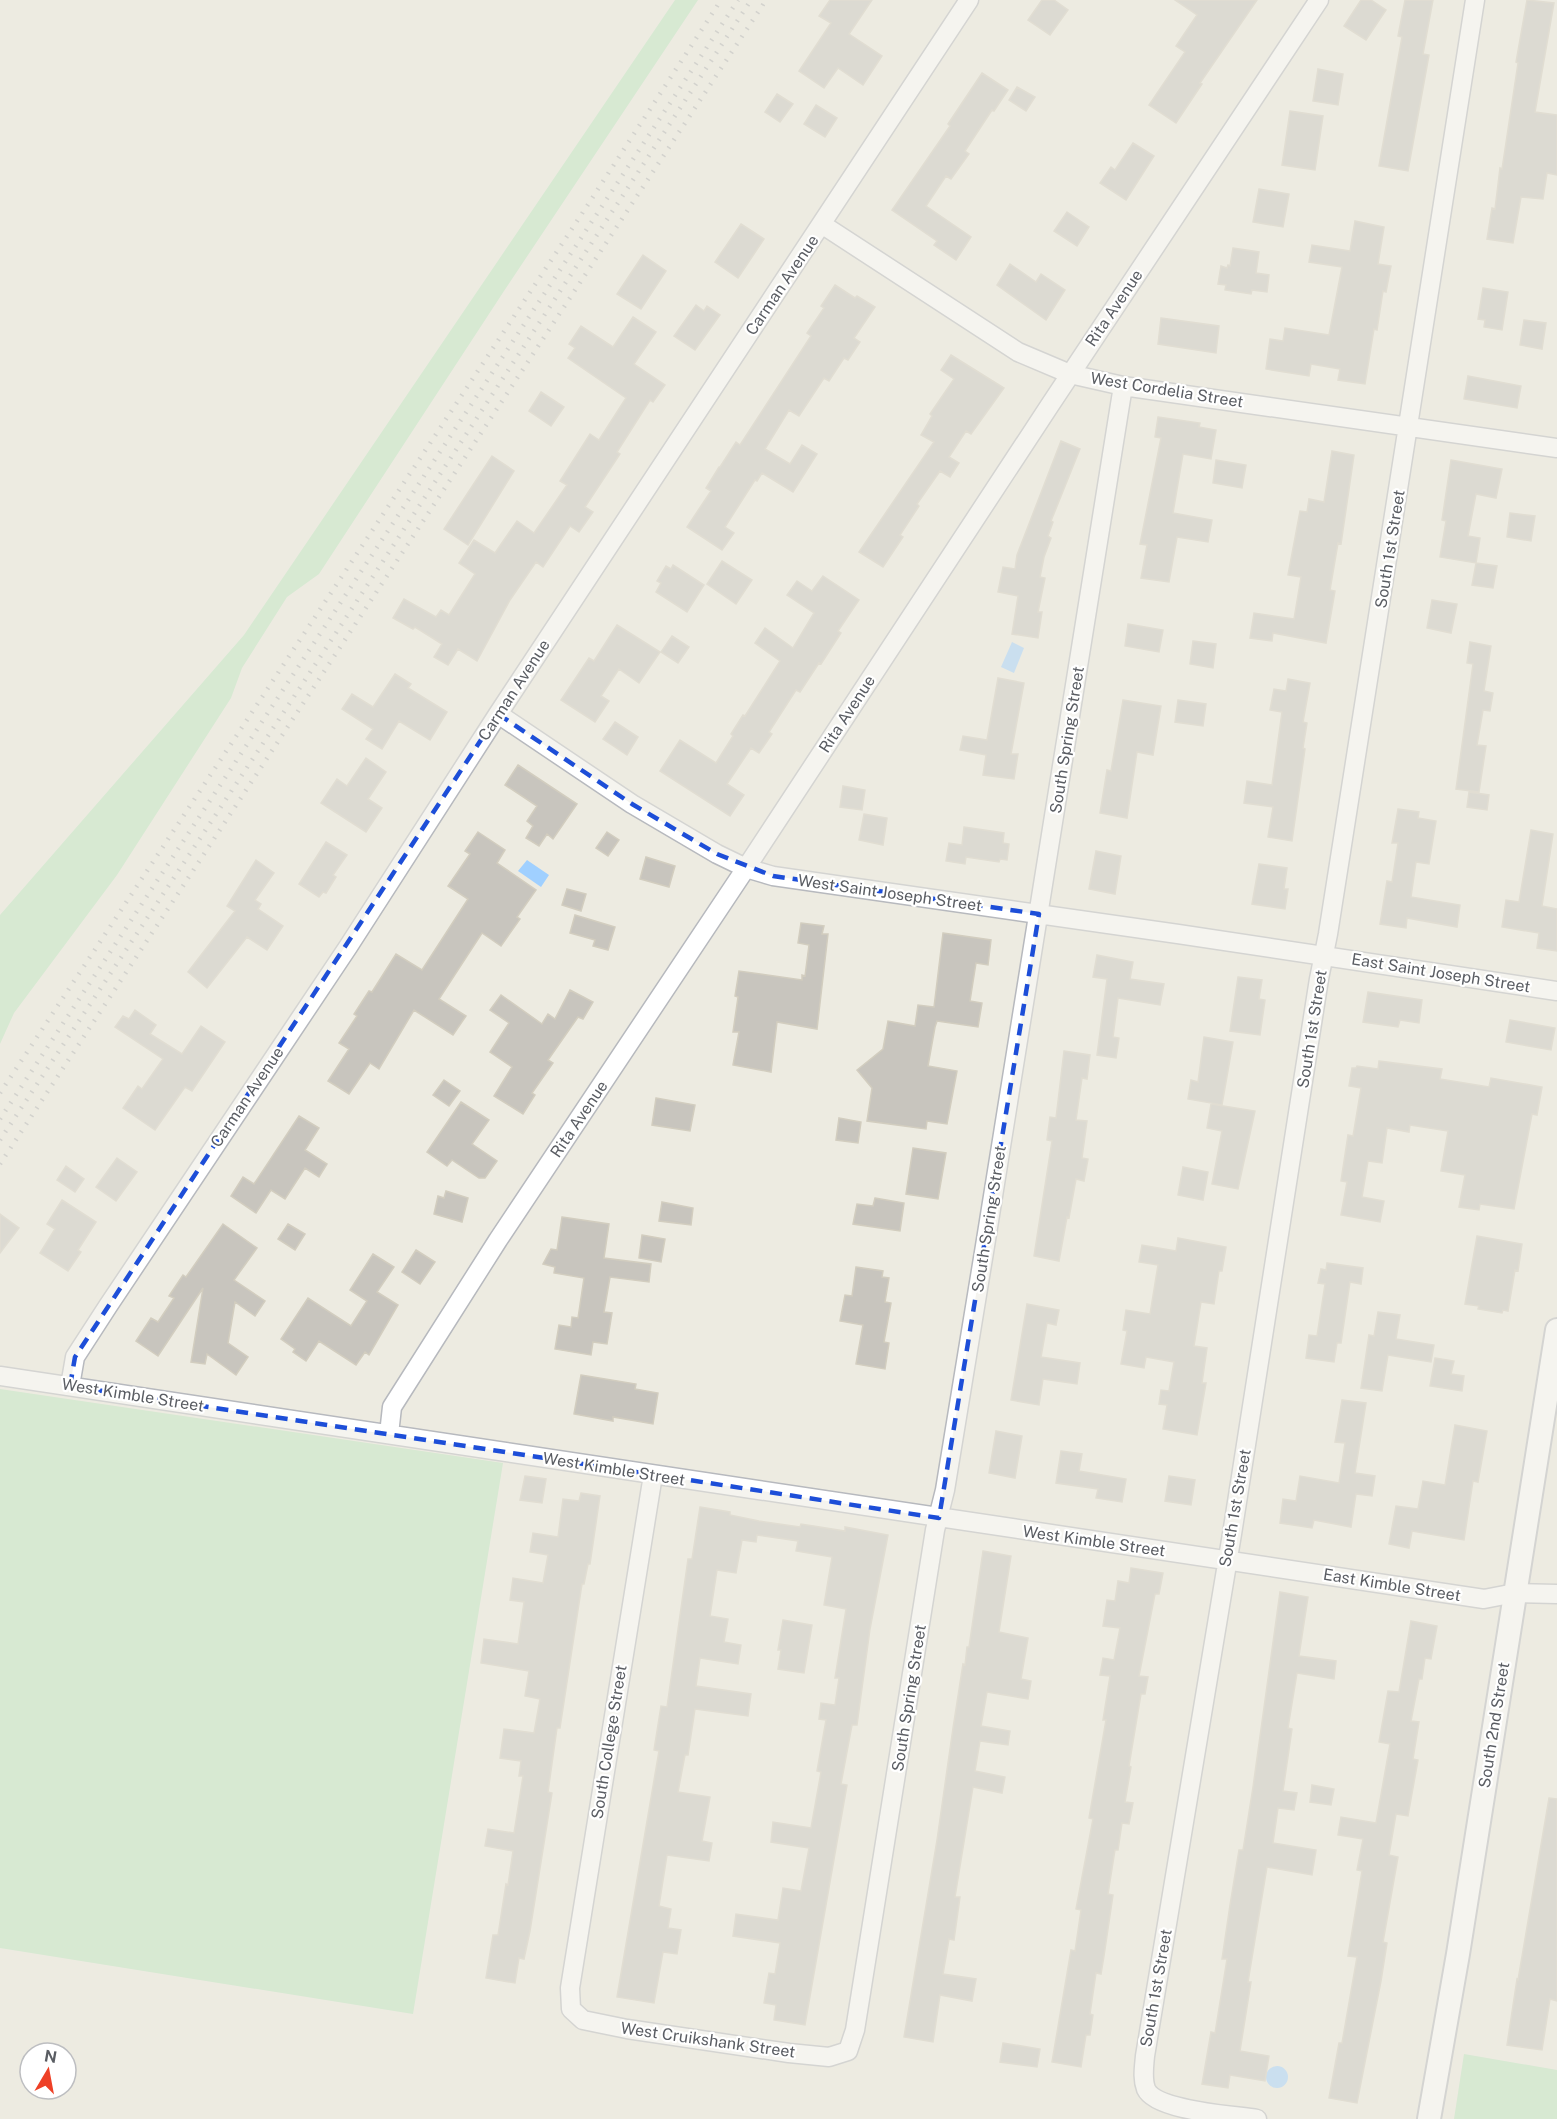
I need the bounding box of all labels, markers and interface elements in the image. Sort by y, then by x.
street label: Carman Avenue [741,231,823,339]
street label: Rita Avenue [1081,266,1147,350]
street label: West Cordelia Street [1089,369,1245,411]
street label: South 1st Street [1371,488,1409,610]
street label: Carman Avenue [474,636,554,744]
street label: South Spring Street [1046,665,1088,815]
street label: Rita Avenue [815,672,879,756]
street label: West Saint Joseph Street [797,871,983,915]
street label: East Saint Joseph Street [1350,949,1532,997]
street label: South 1st Street [1293,968,1331,1090]
street label: Carman Avenue [206,1043,288,1151]
street label: Rita Avenue [546,1077,612,1161]
street label: South Spring Street [968,1144,1010,1294]
street label: West Kimble Street [60,1374,206,1416]
street label: South 1st Street [1215,1447,1255,1569]
street label: West Kimble Street [541,1448,687,1490]
street label: West Kimble Street [1021,1522,1167,1560]
street label: East Kimble Street [1322,1565,1462,1605]
street label: South Spring Street [888,1623,930,1773]
street label: South 2nd Street [1475,1661,1513,1789]
street label: South College Street [587,1664,631,1820]
street label: South 1st Street [1136,1927,1176,2049]
street label: West Cruikshank Street [619,2018,797,2062]
north arrow [18,2041,78,2101]
text: N [43,2046,58,2067]

